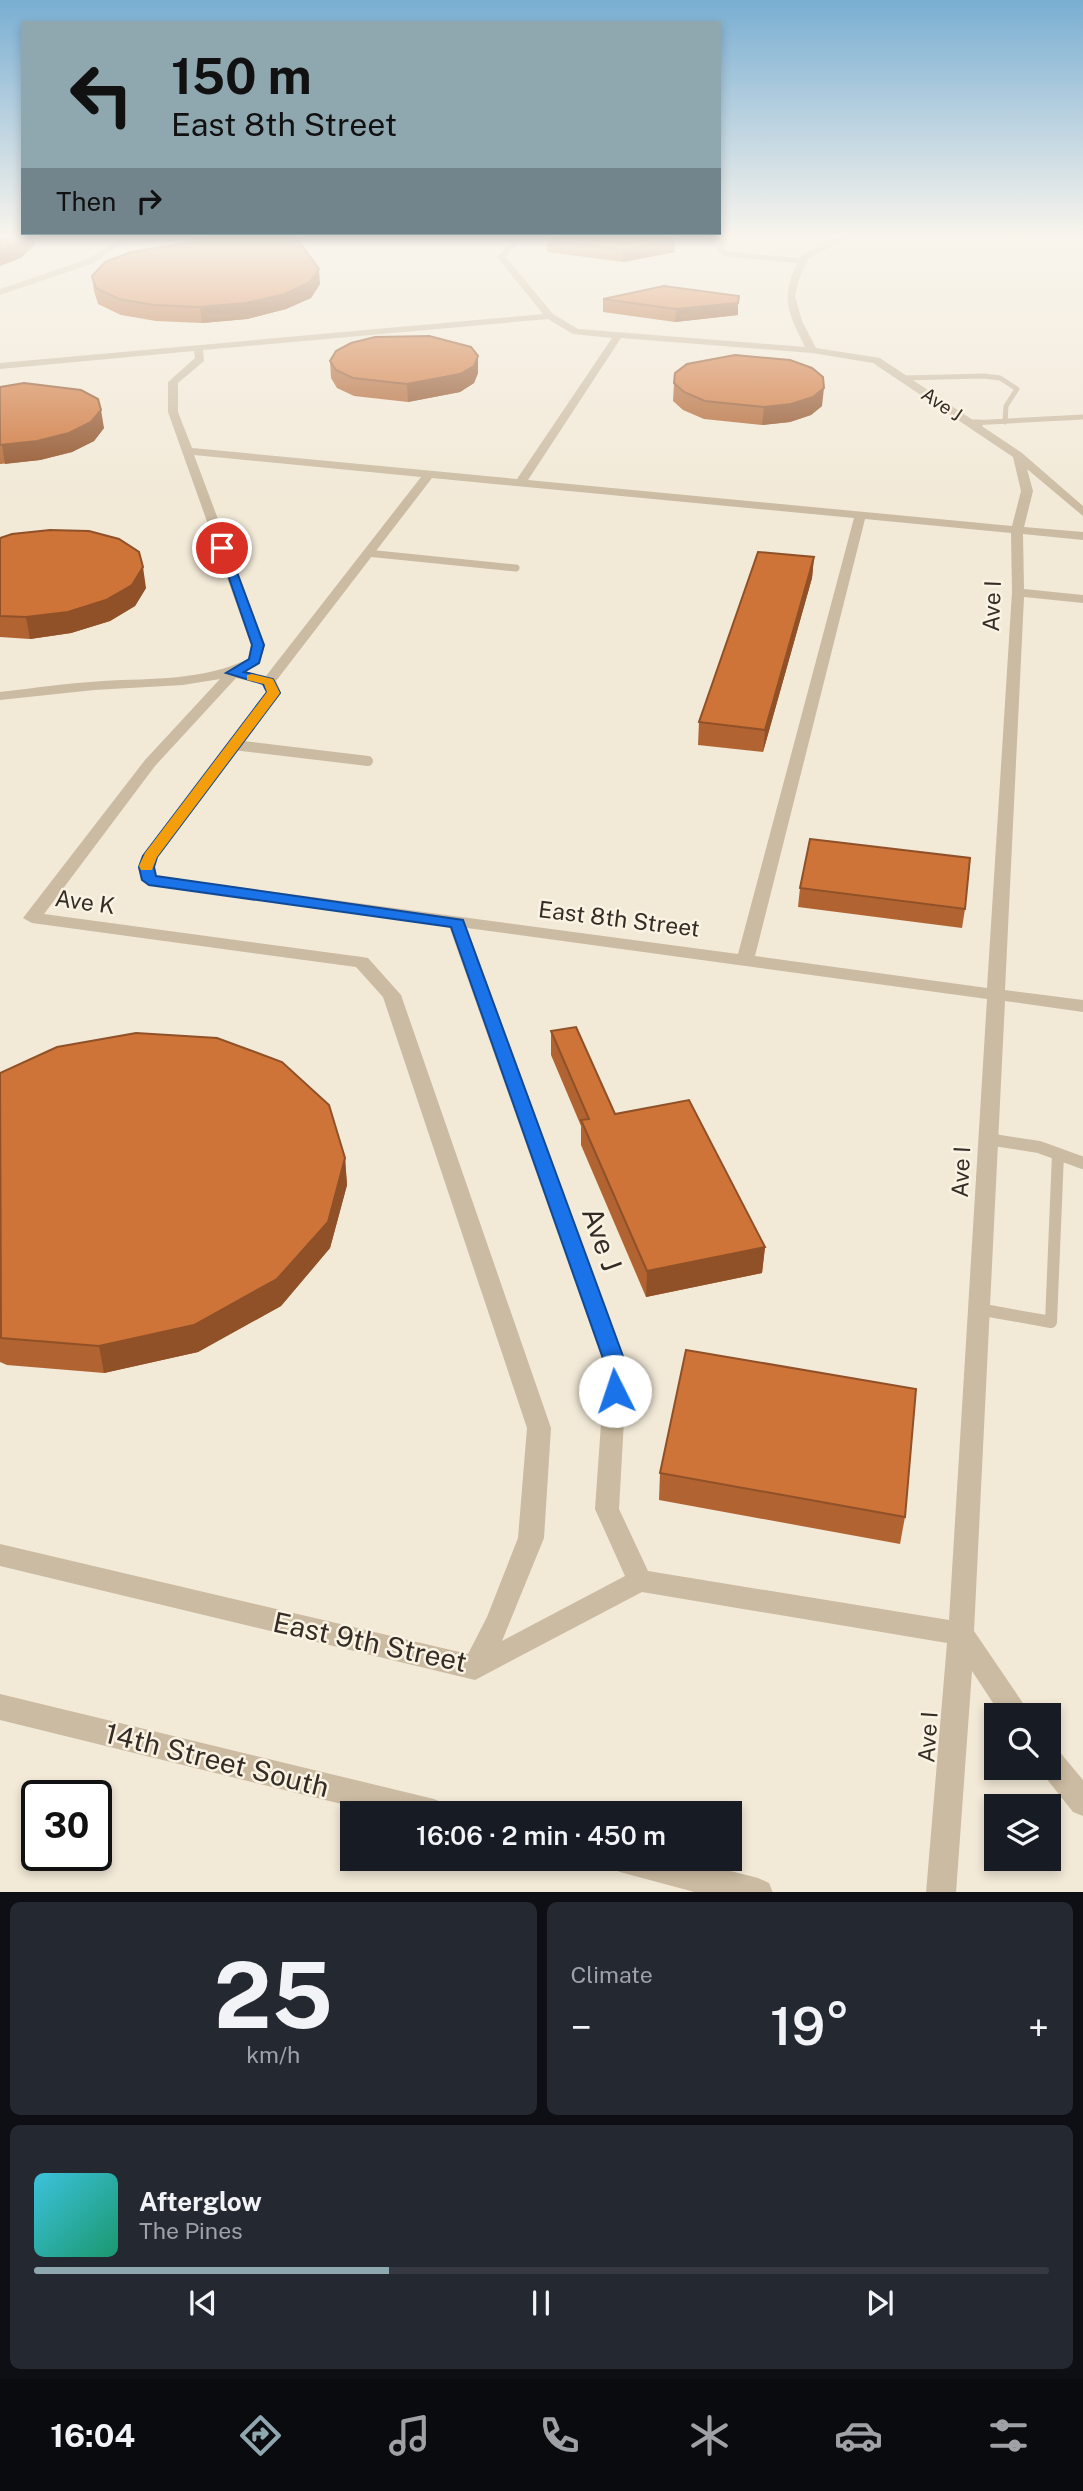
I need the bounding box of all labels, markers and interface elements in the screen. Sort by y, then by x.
text: 150 m [171,47,312,105]
icon: left [56,49,147,140]
text: East 8th Street [171,106,397,143]
icon: right [130,182,168,220]
text: Then [56,186,116,217]
street label: Ave J [917,382,967,426]
pin [192,518,252,578]
icon: arrive [203,529,241,567]
street label: Ave I [977,580,1006,632]
street label: Ave K [53,884,117,919]
street label: East 8th Street [537,895,701,942]
street label: Ave I [946,1146,975,1198]
street label: Ave J [576,1202,629,1275]
position arrow [578,1354,652,1428]
street label: East 9th Street [270,1605,470,1678]
map controls [984,1703,1061,1871]
button: search [984,1703,1061,1780]
street label: Ave I [912,1710,943,1763]
street label: 14th Street South [102,1716,332,1803]
speed limit sign: 30 [21,1780,112,1871]
button: layers [984,1794,1061,1871]
text: 16:06 · 2 min · 450 m [416,1820,666,1851]
text: 25 [214,1942,333,2048]
text: Climate [571,1961,653,1988]
text: 19° [770,1996,850,2057]
text: − [571,2005,592,2050]
text: + [1028,2005,1049,2050]
text: km/h [246,2041,300,2068]
text: Afterglow [139,2186,262,2217]
text: The Pines [139,2217,243,2244]
icon: previous [184,2284,222,2322]
icon: pause [522,2284,560,2322]
icon: next [861,2284,899,2322]
icon: directions [236,2411,285,2460]
icon: music [385,2411,434,2460]
icon: phone [535,2411,584,2460]
icon: climate [685,2411,734,2460]
icon: car [834,2411,883,2460]
icon: filters [984,2411,1033,2460]
text: 16:04 [50,2417,135,2454]

